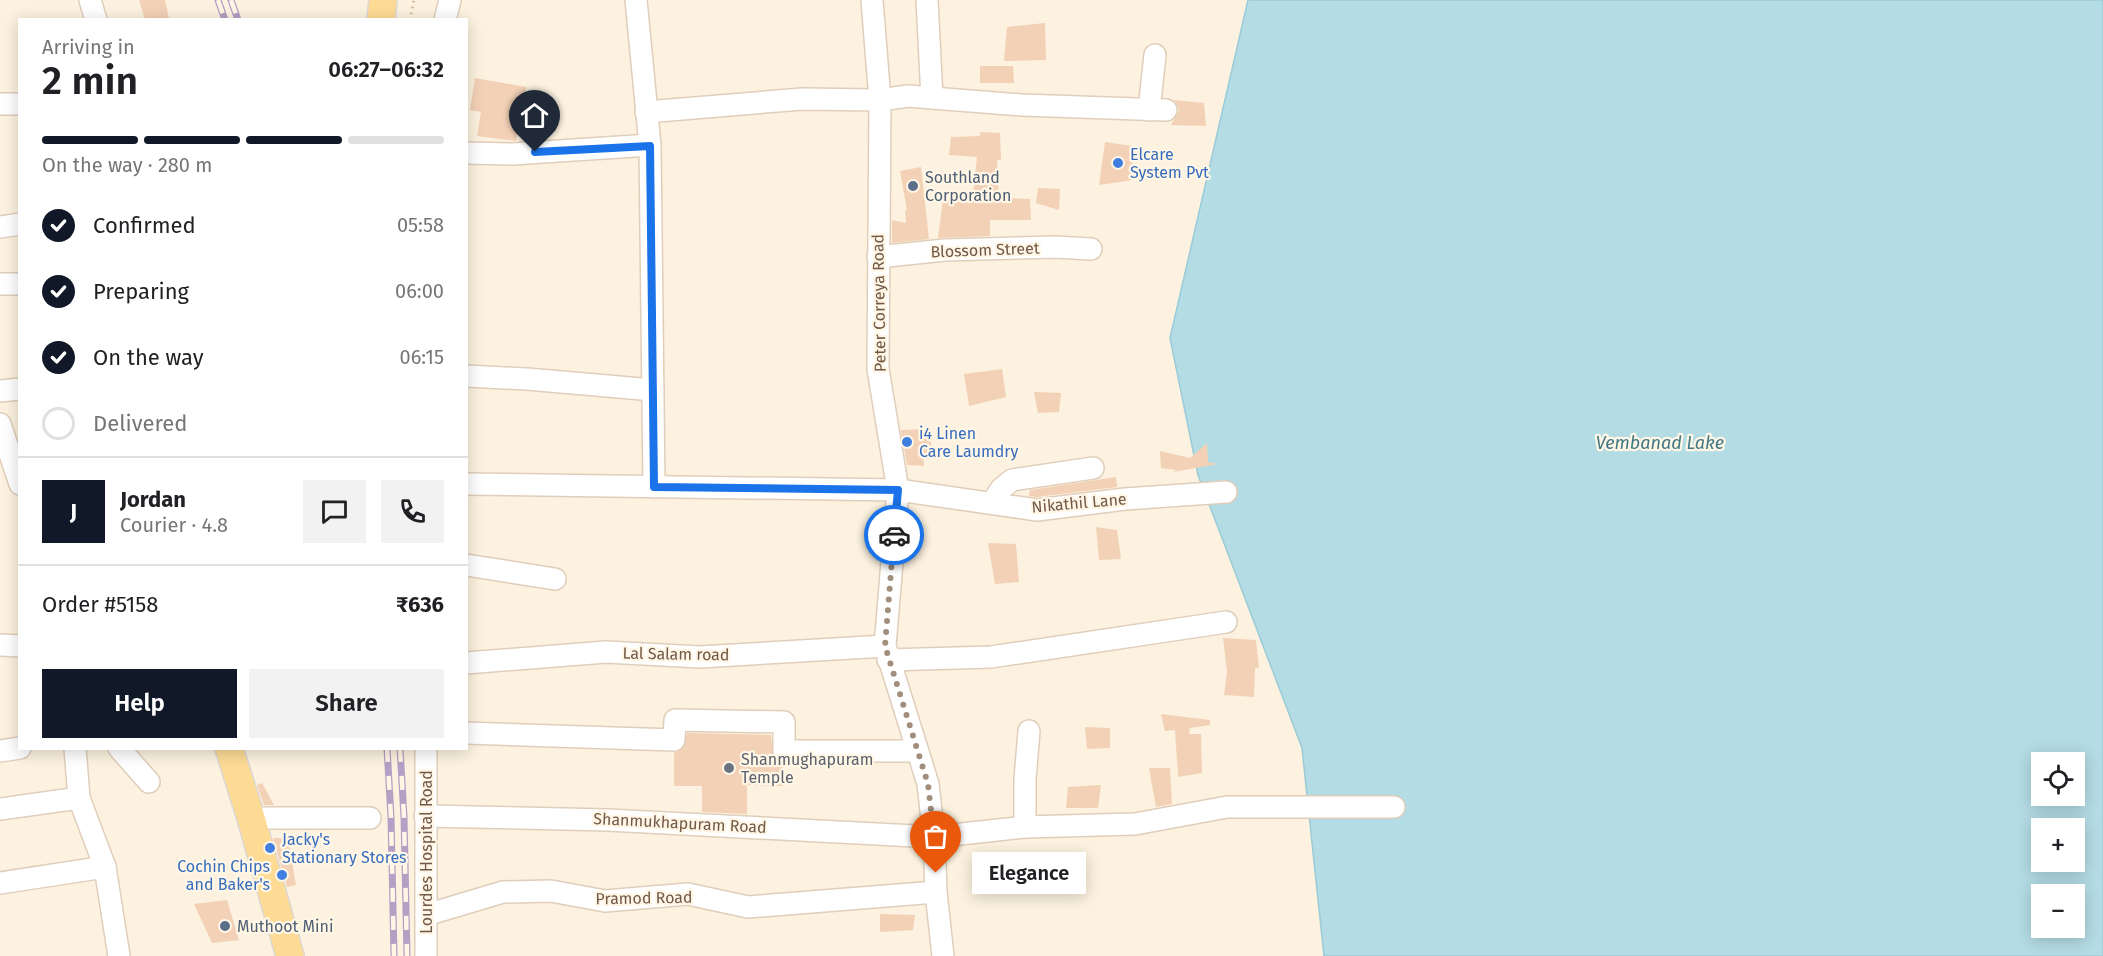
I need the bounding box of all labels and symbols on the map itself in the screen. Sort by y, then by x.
pin [509,90,560,152]
place label: Elcare System Pvt [1130,145,1209,182]
marker: Elcare System Pvt [1111,156,1125,170]
place label: Southland Corporation [925,168,1011,205]
marker: Southland Corporation [906,179,920,193]
street label: Peter Correya Road [868,234,890,372]
street label: Blossom Street [930,239,1040,261]
place label: i4 Linen Care Laumdry [919,424,1018,461]
water label: Vembanad Lake [1596,432,1724,454]
marker: i4 Linen Care Laumdry [900,435,914,449]
street label: Nikathil Lane [1031,489,1127,517]
courier [864,505,924,565]
street label: Lal Salam road [622,644,730,664]
place label: Shanmughapuram Temple [741,750,873,787]
marker: Shanmughapuram Temple [722,761,736,775]
street label: Lourdes Hospital Road [417,770,436,934]
street label: Shanmukhapuram Road [593,809,767,837]
pin [910,811,961,873]
place label: Jacky's Stationary Stores [282,830,407,867]
marker: Jacky's Stationary Stores [263,841,277,855]
callout: Elegance [972,852,1086,894]
place label: Cochin Chips and Baker's [177,857,270,894]
marker: Cochin Chips and Baker's [275,868,289,882]
street label: Pramod Road [595,888,693,908]
place label: Muthoot Mini [237,917,333,936]
marker: Muthoot Mini [218,919,232,933]

